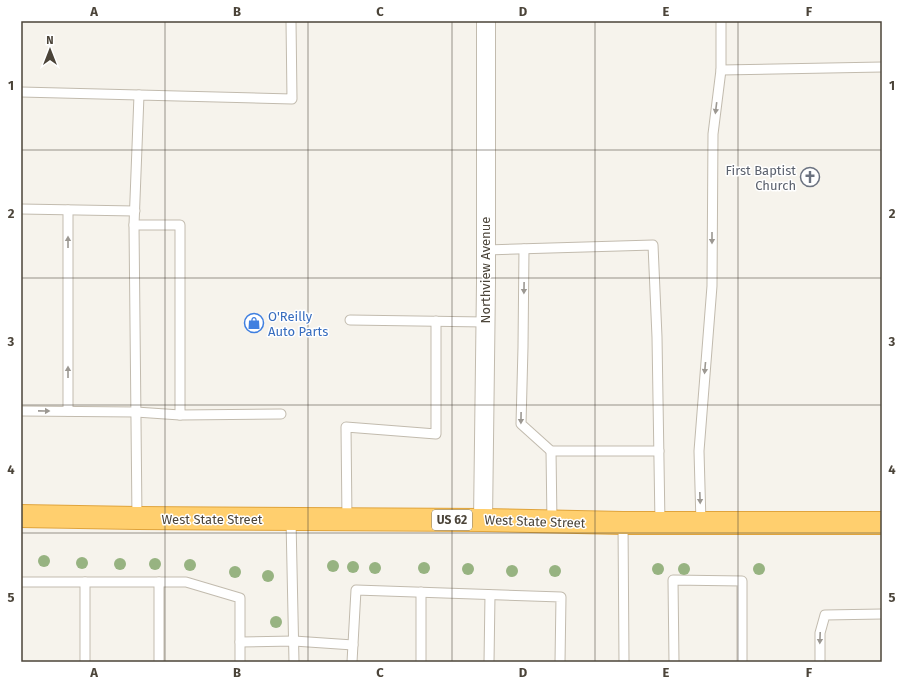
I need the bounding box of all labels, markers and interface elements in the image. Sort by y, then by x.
text: A [89,4,98,19]
text: B [233,4,241,19]
text: C [376,4,384,19]
text: D [519,4,528,19]
text: E [663,4,670,19]
text: F [806,4,813,19]
north arrow [30,30,70,70]
text: N [46,34,54,47]
text: 1 [8,78,14,93]
text: 1 [889,78,895,93]
one-way arrow [713,102,719,114]
place label: First Baptist Church [726,163,796,193]
church icon: First Baptist Church [799,166,821,188]
text: 2 [8,206,15,221]
text: 2 [889,206,896,221]
street label: Northview Avenue [478,217,493,323]
one-way arrow [709,232,715,245]
one-way arrow [65,235,71,248]
one-way arrow [521,282,527,295]
place label: O'Reilly Auto Parts [268,309,328,339]
shop icon: O'Reilly Auto Parts [243,312,265,334]
text: 3 [7,334,15,349]
text: 3 [888,334,896,349]
one-way arrow [702,362,709,374]
one-way arrow [65,365,71,378]
one-way arrow [38,408,51,414]
one-way arrow [518,411,524,424]
text: 4 [7,462,15,477]
text: 4 [888,462,896,477]
one-way arrow [697,492,703,505]
road number: US 62 [432,510,472,530]
street label: West State Street [162,512,263,527]
street label: West State Street [484,512,586,531]
text: 5 [8,590,15,605]
text: 5 [889,590,896,605]
one-way arrow [817,632,824,644]
text: A [89,665,98,680]
text: B [233,665,241,680]
text: C [376,665,384,680]
text: D [519,665,528,680]
text: E [663,665,670,680]
text: F [806,665,813,680]

